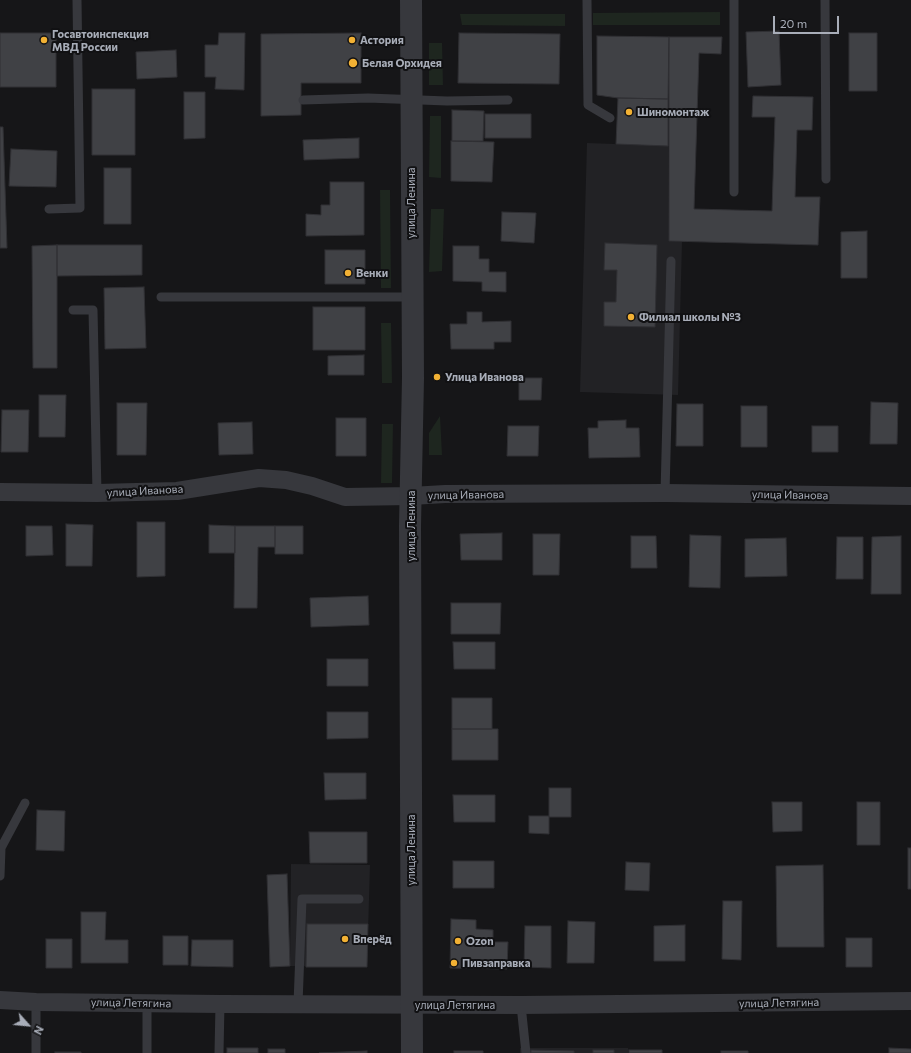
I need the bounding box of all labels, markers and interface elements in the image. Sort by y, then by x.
scale bar [775,8,841,34]
text: 20 m [780,16,807,30]
place label: Госавтоинспекция МВД России [52,27,149,53]
place label: Астория [360,33,404,47]
marker: Госавтоинспекция МВД России [39,35,49,45]
marker: Астория [347,35,357,45]
place label: Белая Орхидея [362,56,442,70]
marker: Белая Орхидея [347,57,359,69]
place label: Шиномонтаж [637,105,709,119]
marker: Шиномонтаж [624,107,634,117]
street label: улица Ленина [404,168,418,238]
place label: Венки [356,266,388,280]
marker: Венки [343,268,353,278]
place label: Филиал школы №3 [639,310,741,324]
marker: Филиал школы №3 [626,312,636,322]
place label: Улица Иванова [445,370,524,384]
marker: Улица Иванова [432,372,442,382]
street label: улица Иванова [107,482,183,500]
street label: улица Иванова [428,488,504,502]
street label: улица Иванова [752,488,828,502]
street label: улица Ленина [404,491,418,561]
street label: улица Ленина [404,815,418,885]
place label: Вперёд [353,932,392,946]
marker: Вперёд [340,934,350,944]
place label: Ozon [466,934,494,948]
marker: Ozon [453,936,463,946]
place label: Пивзаправка [462,956,530,970]
marker: Пивзаправка [449,958,459,968]
street label: улица Летягина [91,996,171,1010]
street label: улица Летягина [739,996,819,1010]
street label: улица Летягина [415,998,495,1012]
north arrow [8,1005,48,1045]
text: N [31,1024,47,1037]

